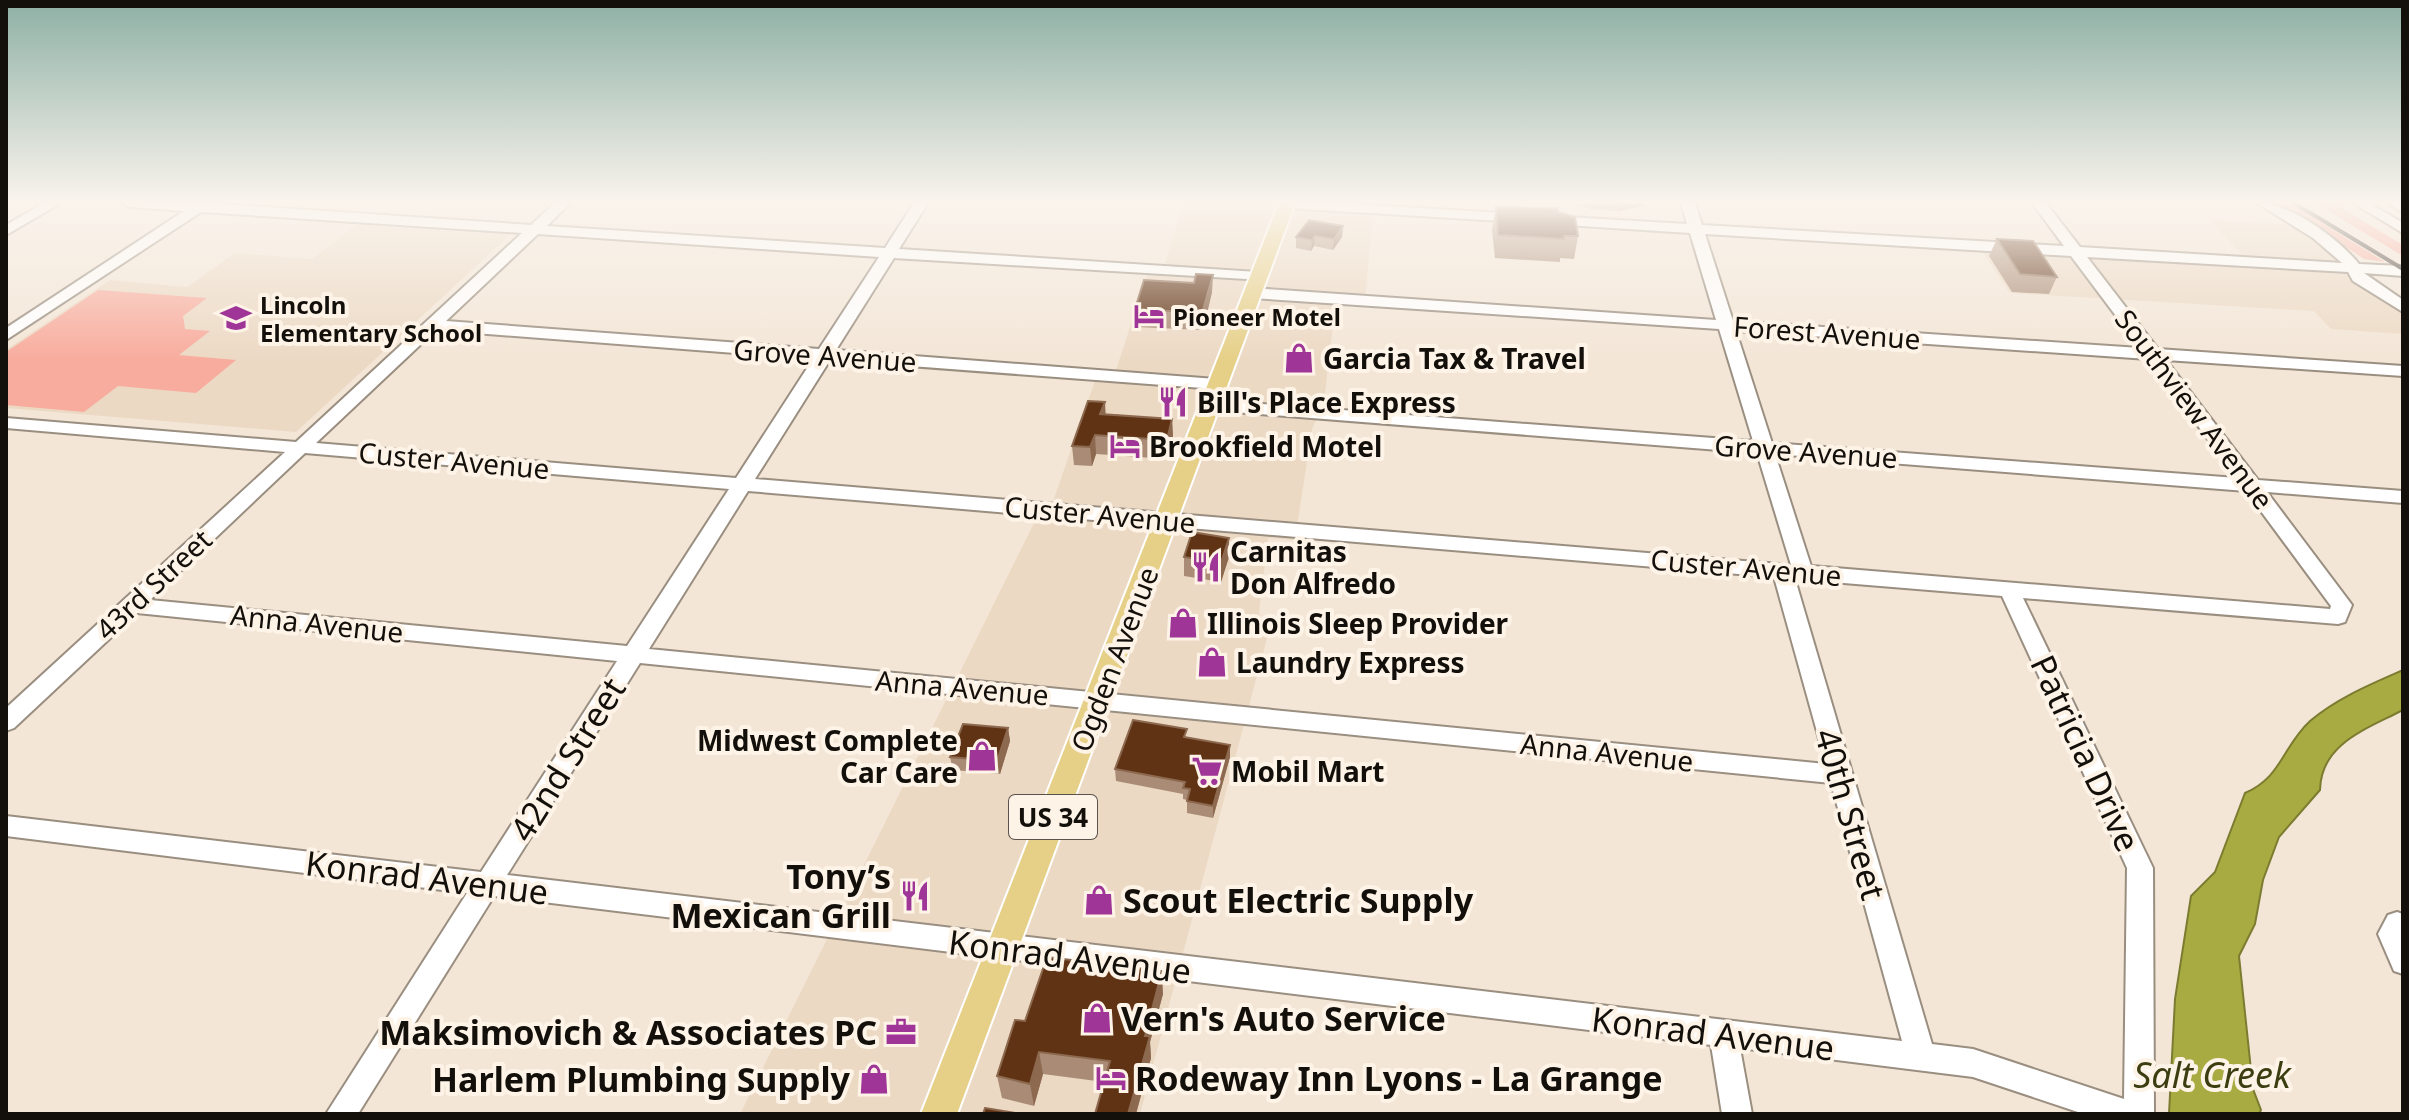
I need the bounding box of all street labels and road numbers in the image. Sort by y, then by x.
street label: Southview Avenue [2107,301,2283,517]
street label: Forest Avenue [1732,307,1922,357]
street label: Grove Avenue [732,330,918,380]
street label: Grove Avenue [1713,426,1899,476]
street label: Custer Avenue [357,433,551,487]
street label: Custer Avenue [1003,487,1197,541]
street label: 43rd Street [87,520,219,648]
street label: Custer Avenue [1649,540,1843,594]
street label: Ogden Avenue [1061,561,1167,757]
street label: Anna Avenue [229,595,405,651]
street label: Patricia Drive [2020,647,2152,859]
street label: Anna Avenue [874,660,1050,714]
street label: 42nd Street [499,669,635,849]
street label: 40th Street [1805,723,1897,905]
street label: Anna Avenue [1519,724,1695,780]
road number: US 34 [1009,795,1097,839]
street label: Konrad Avenue [303,839,551,915]
street label: Konrad Avenue [946,918,1194,994]
street label: Konrad Avenue [1589,995,1837,1071]

